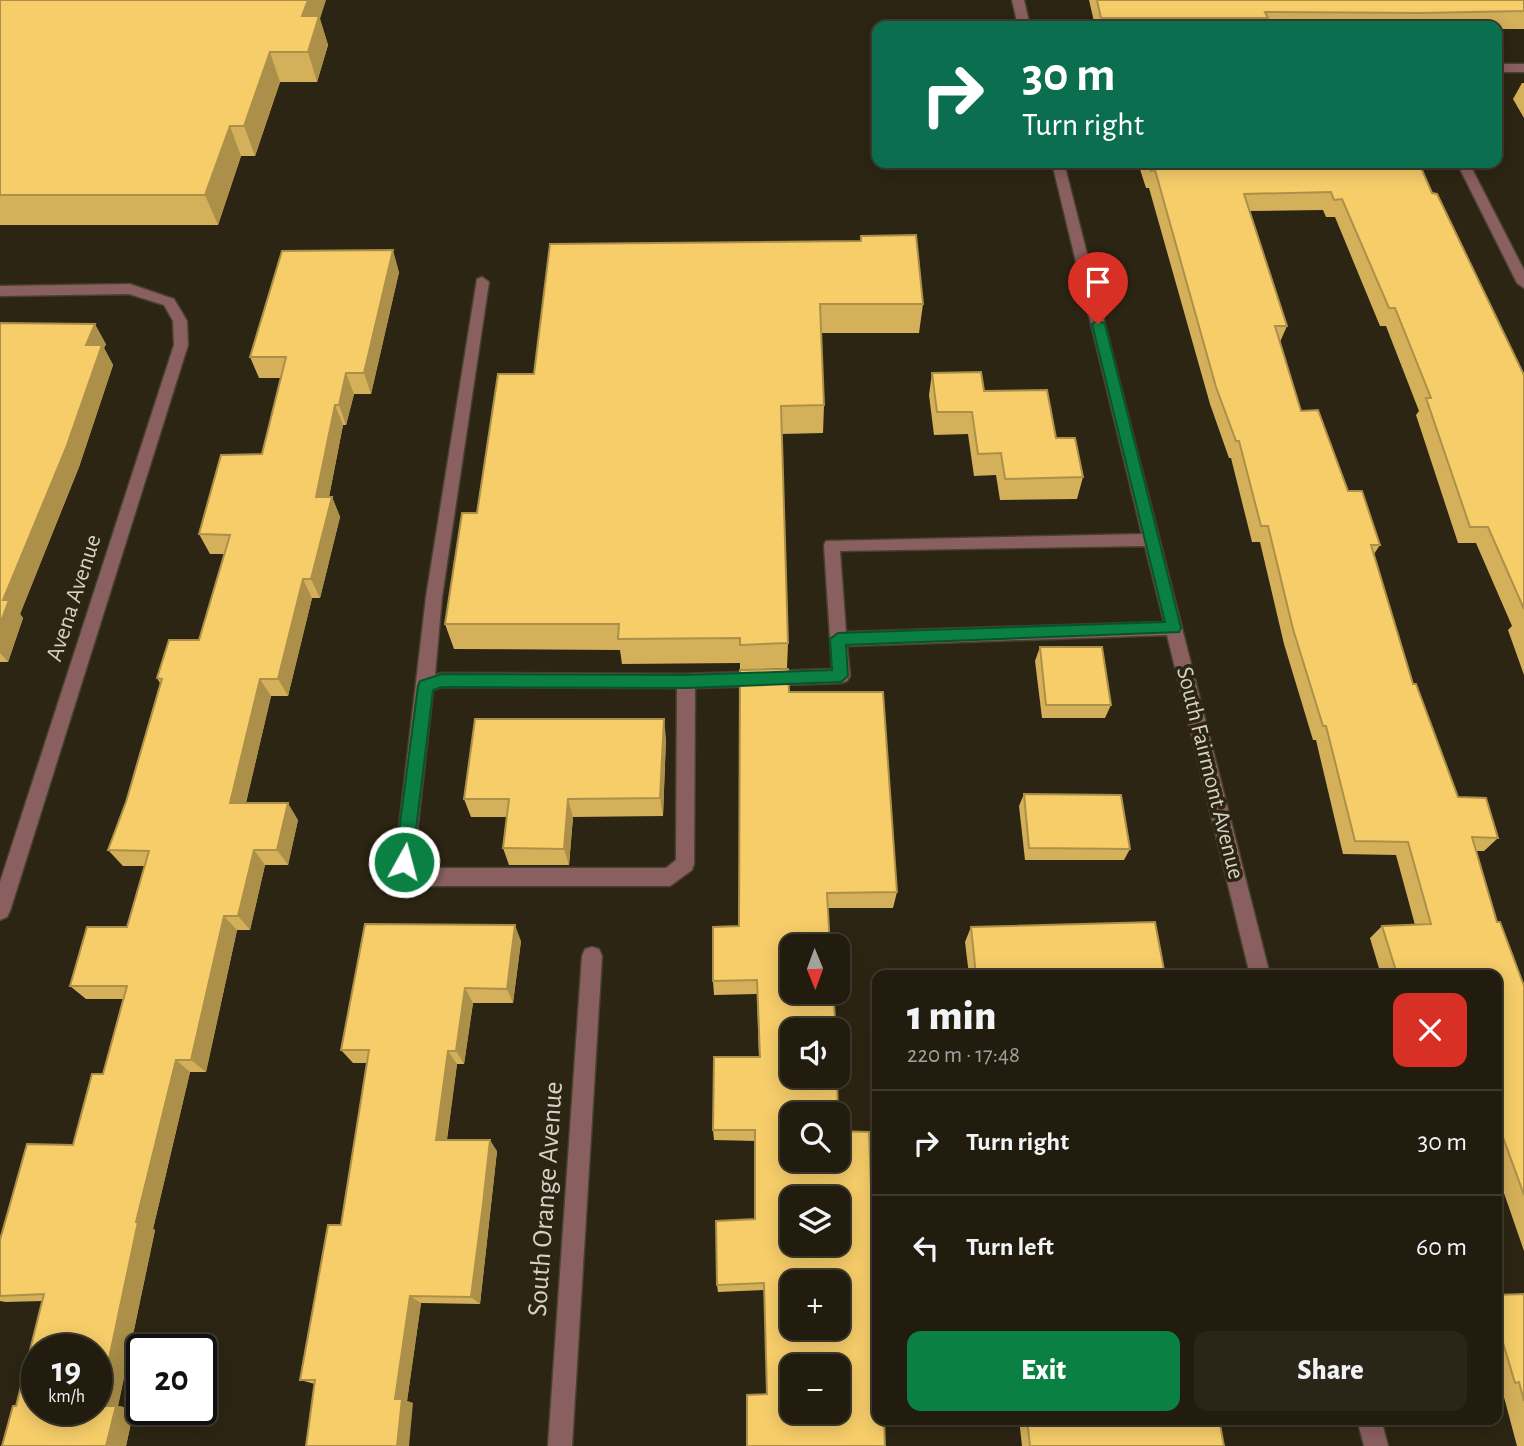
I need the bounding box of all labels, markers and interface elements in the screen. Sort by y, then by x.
icon: right [907,49,998,140]
text: 30 m [1022,51,1116,100]
text: Turn right [1022,109,1144,141]
pin [1068,252,1128,324]
icon: arrive [1079,263,1117,301]
street label: Avena Avenue [42,532,106,664]
street label: South Fairmont Avenue [1172,664,1248,882]
position arrow [367,825,441,899]
north arrow [780,934,850,1004]
map controls [780,934,850,1424]
button: close [1393,993,1467,1067]
text: 1 min [907,995,996,1037]
button: sound [780,1018,850,1088]
text: 220 m · 17:48 [907,1044,1020,1067]
street label: South Orange Avenue [524,1081,568,1317]
button: search [780,1102,850,1172]
icon: right [907,1124,945,1162]
text: Turn right [966,1129,1069,1155]
text: 30 m [1417,1129,1467,1155]
button: layers [780,1186,850,1256]
icon: left [907,1229,945,1267]
text: Turn left [966,1234,1054,1260]
text: 60 m [1416,1234,1467,1260]
button: + [780,1270,850,1340]
button: Exit [907,1331,1180,1411]
button: Share [1194,1331,1467,1411]
speed limit sign: 20 [126,1334,217,1425]
text: 19 [52,1353,81,1388]
button: − [780,1354,850,1424]
text: km/h [48,1388,85,1406]

